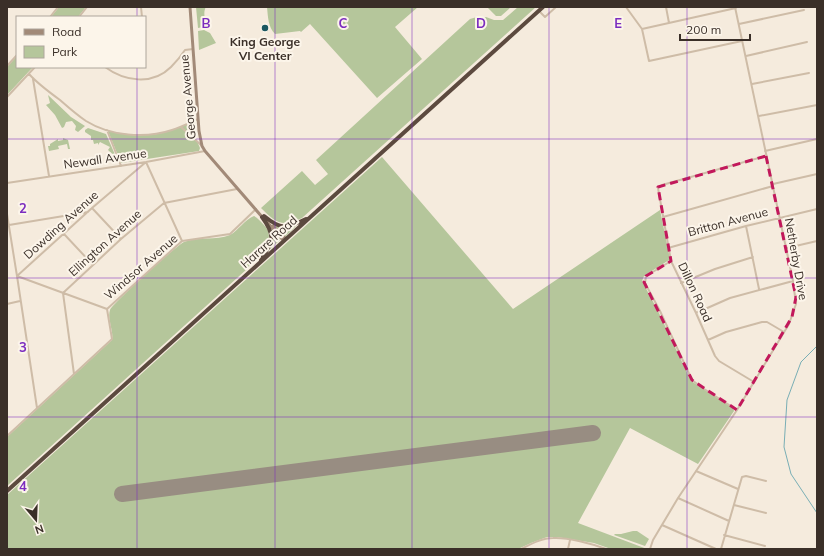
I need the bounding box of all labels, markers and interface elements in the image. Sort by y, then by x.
text: B [202,15,211,31]
text: C [339,15,348,31]
text: D [476,15,486,31]
text: E [614,15,622,31]
legend [16,16,146,68]
scale bar [680,16,750,42]
text: 200 m [686,22,721,37]
marker: King George VI Center [260,23,270,33]
text: Road [52,24,81,39]
place label: King George VI Center [230,34,301,63]
text: Park [52,44,78,59]
street label: George Avenue [176,54,199,140]
street label: Newall Avenue [63,145,147,172]
street label: Dowding Avenue [20,187,101,262]
text: 2 [19,200,27,216]
street label: Britton Avenue [686,204,770,239]
street label: Ellington Avenue [65,206,144,279]
street label: Harare Road [237,212,300,271]
street label: Netherby Drive [782,217,811,301]
street label: Windsor Avenue [101,231,181,303]
street label: Dillon Road [675,260,716,324]
text: 3 [19,339,27,355]
text: 4 [19,478,27,494]
north arrow [16,500,56,540]
text: N [33,521,45,537]

